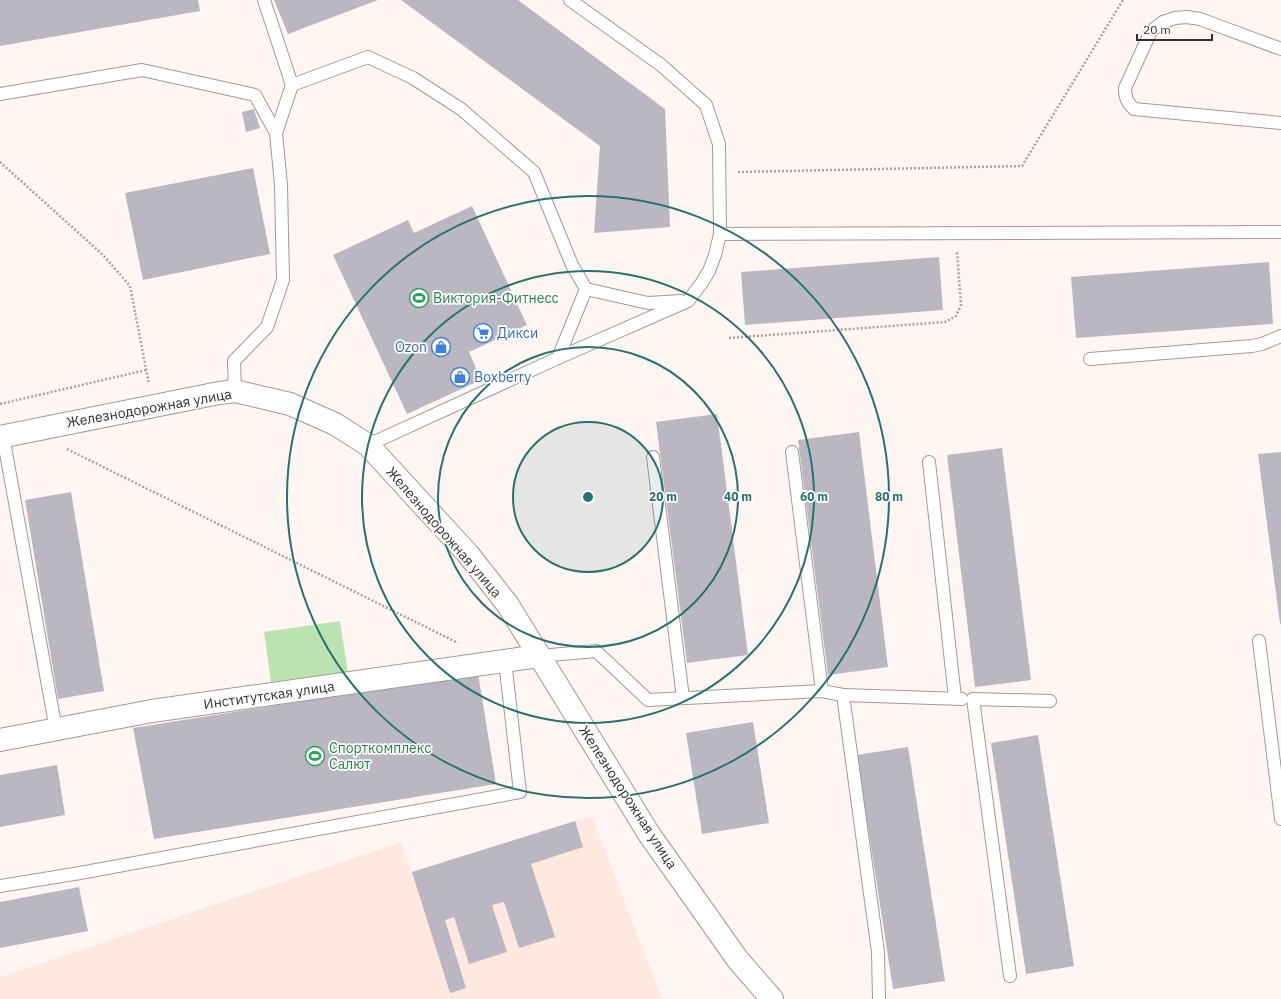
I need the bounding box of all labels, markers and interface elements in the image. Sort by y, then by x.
scale bar [1137,16,1212,42]
text: 20 m [1143,22,1171,37]
sports icon: Виктория-Фитнесс [408,287,430,309]
place label: Виктория-Фитнесс [433,289,558,307]
supermarket icon: Дикси [472,322,494,344]
place label: Дикси [497,324,538,342]
shop icon: Ozon [430,336,452,358]
place label: Ozon [395,338,427,356]
shop icon: Boxberry [449,366,471,388]
place label: Boxberry [474,368,531,386]
street label: Железнодорожная улица [65,384,234,431]
street label: Железнодорожная улица [382,463,506,602]
text: 20 m [649,489,677,504]
text: 40 m [724,489,752,504]
text: 60 m [800,489,828,504]
text: 80 m [875,489,903,504]
centre of rings [581,490,595,504]
street label: Институтская улица [202,677,336,713]
street label: Железнодорожная улица [575,722,681,873]
place label: Спорткомплекс Салют [329,739,431,773]
sports icon: Спорткомплекс Салют [304,745,326,767]

